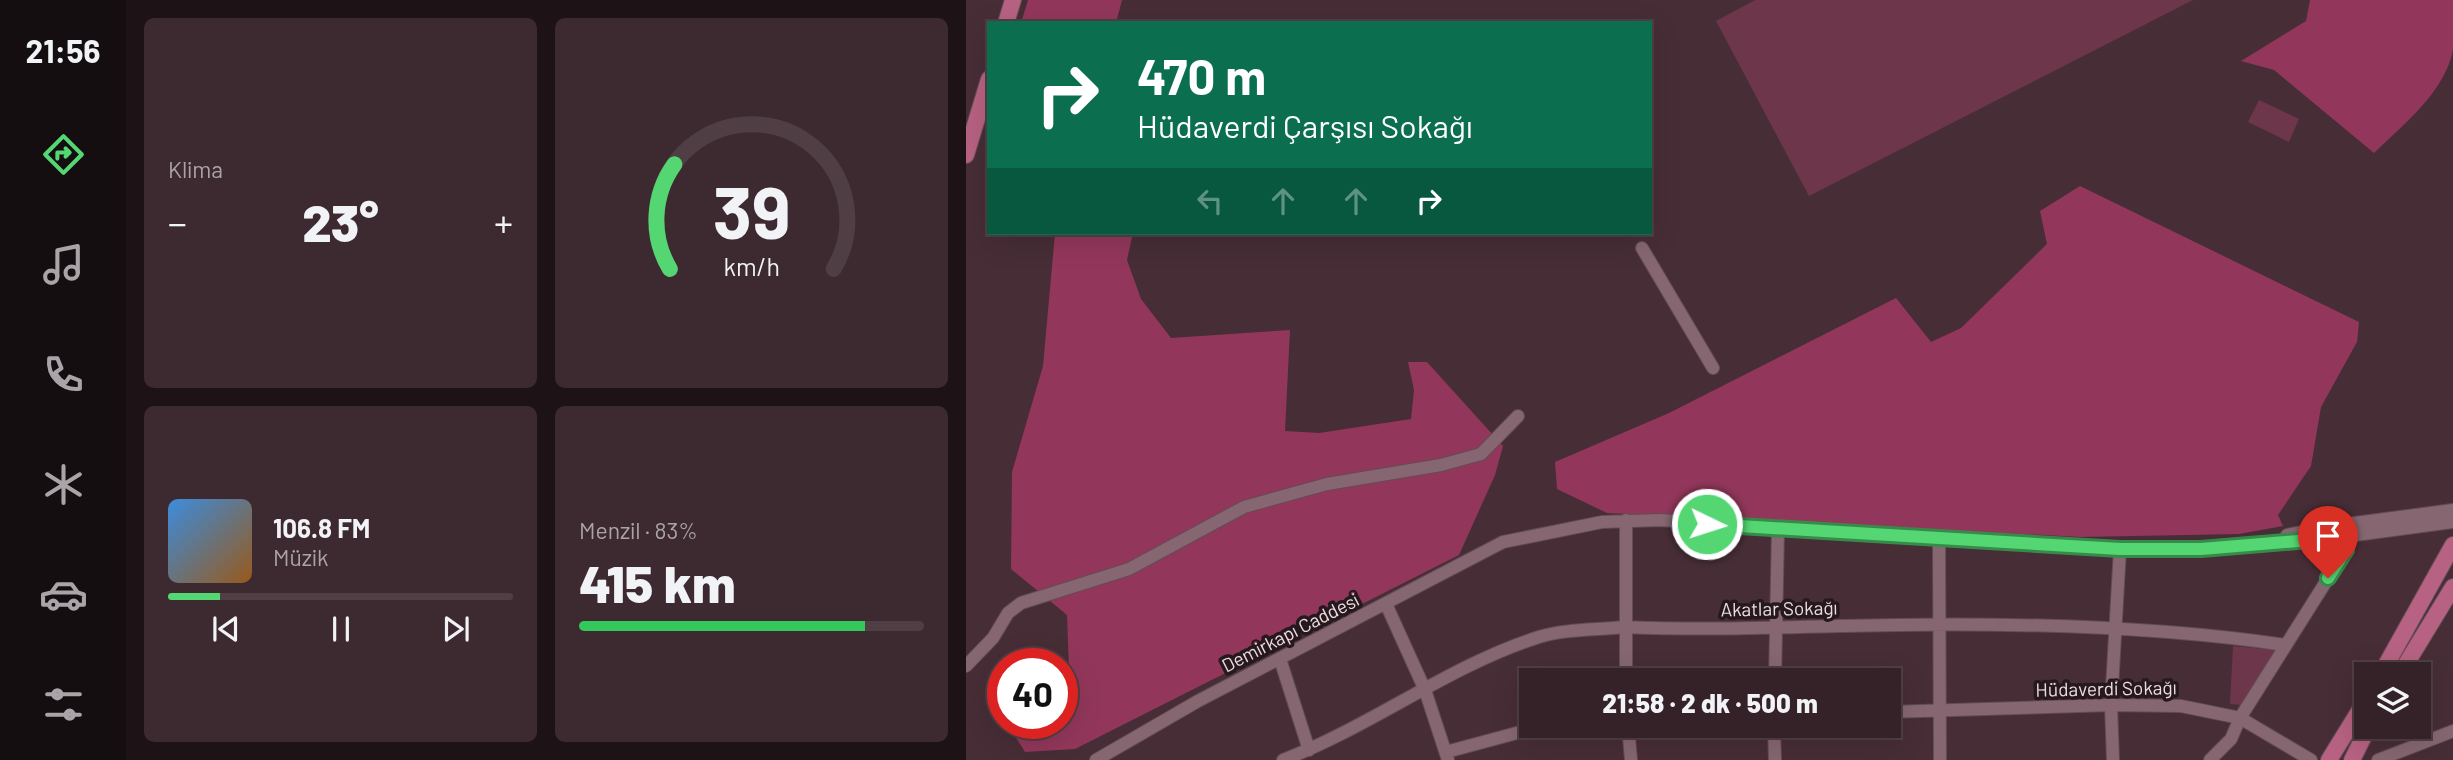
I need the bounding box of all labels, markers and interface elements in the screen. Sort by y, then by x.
text: 21:56 [25,31,101,69]
text: 470 m [1137,46,1266,105]
icon: right [1022,49,1113,140]
text: Hüdaverdi Çarşısı Sokağı [1137,106,1473,144]
icon: directions [39,130,88,179]
text: Klima [168,155,223,183]
text: 39 [713,166,790,254]
icon: left [1191,182,1229,220]
icon: ahead [1264,182,1302,220]
icon: ahead [1337,182,1375,220]
icon: right [1410,182,1448,220]
text: 23° [302,190,379,252]
text: − [168,199,187,245]
text: + [494,199,513,245]
icon: music [39,240,88,289]
text: km/h [723,251,780,281]
icon: phone [39,350,88,399]
icon: climate [39,460,88,509]
position arrow [1670,487,1744,561]
pin [2298,506,2358,578]
text: 106.8 FM [273,512,370,543]
text: Menzil · 83% [579,516,698,544]
icon: arrive [2309,517,2347,555]
text: Müzik [273,543,328,571]
text: 415 km [579,551,736,613]
icon: car [39,570,88,619]
street label: Demirkapı Caddesi [1218,588,1362,676]
street label: Akatlar Sokağı [1720,595,1838,621]
icon: previous [207,610,245,648]
icon: pause [322,610,360,648]
icon: next [437,610,475,648]
speed limit sign: 40 [987,648,1078,739]
map controls [2354,662,2431,739]
button: layers [2354,662,2431,739]
street label: Hüdaverdi Sokağı [2035,675,2177,701]
icon: filters [39,680,88,729]
text: 21:58 · 2 dk · 500 m [1602,687,1818,718]

